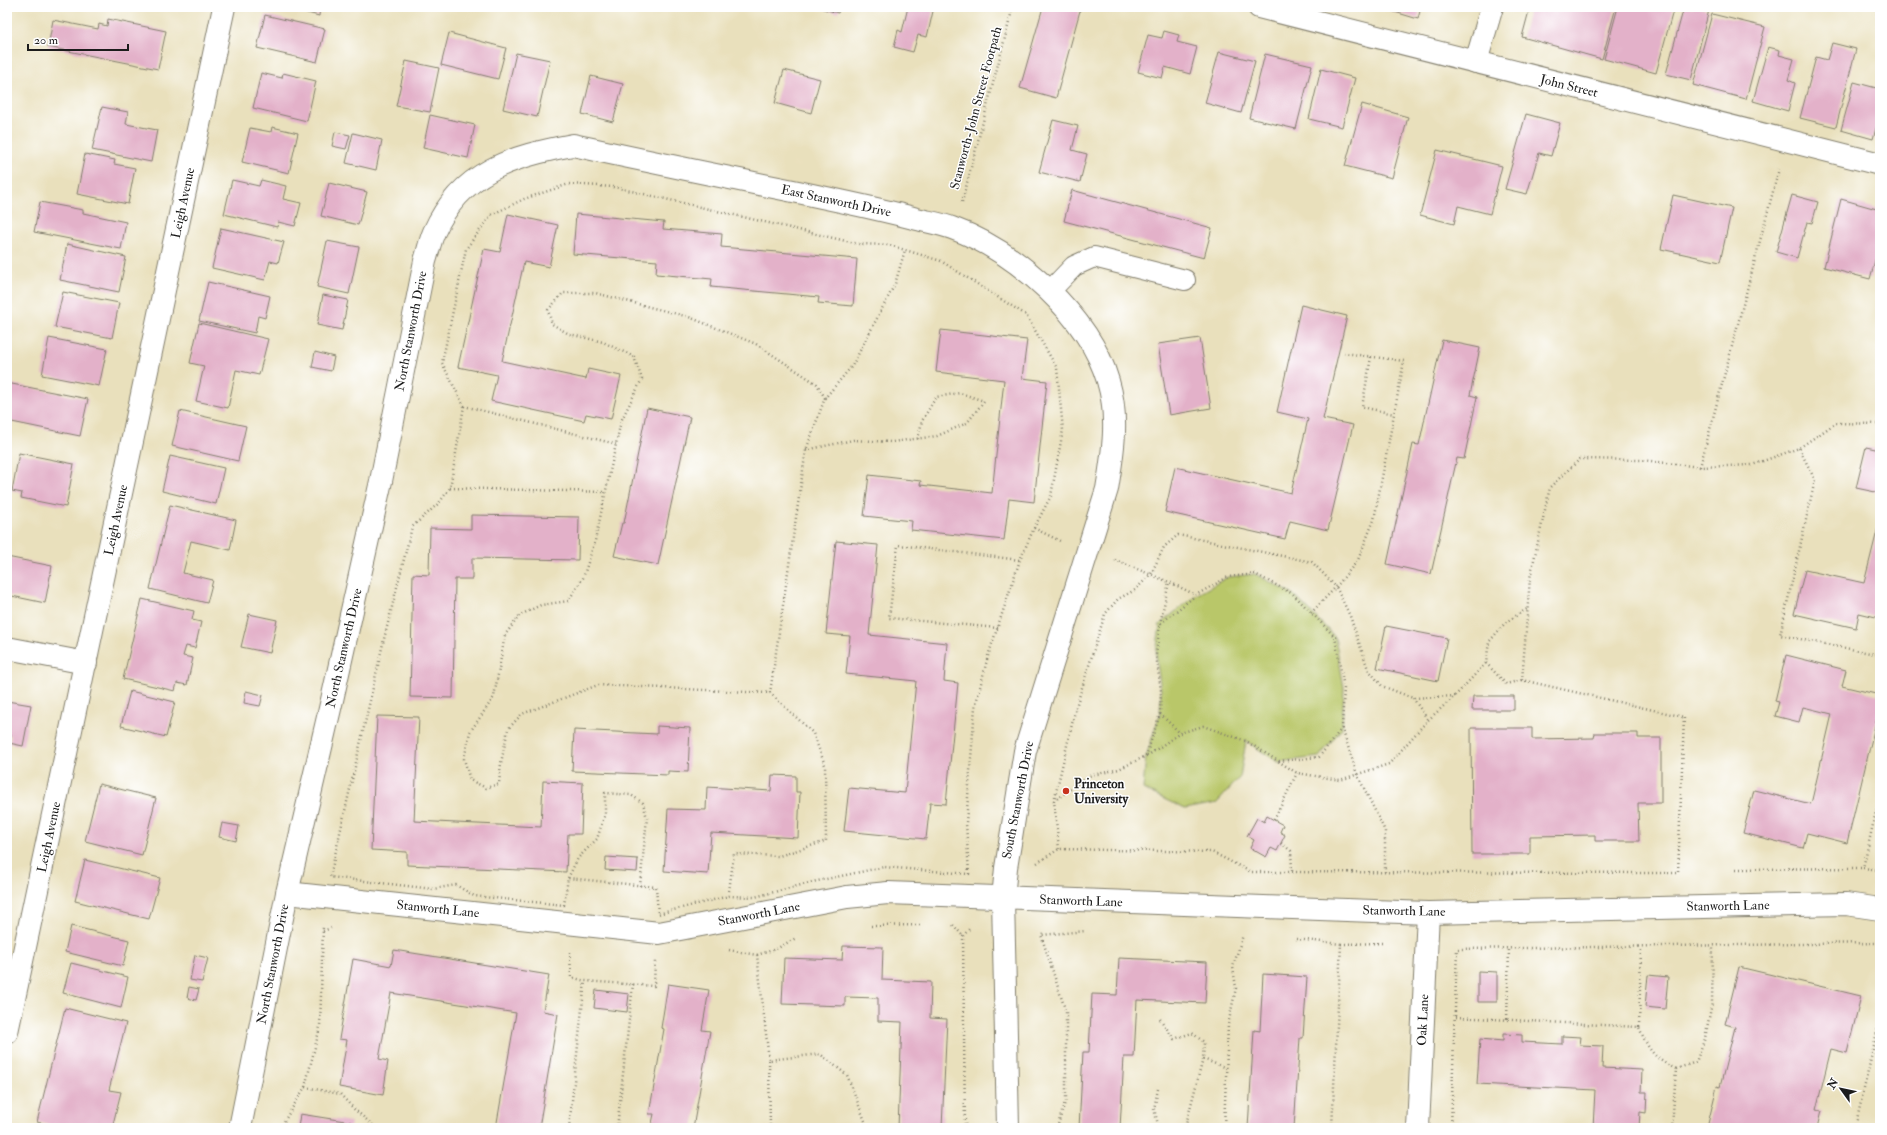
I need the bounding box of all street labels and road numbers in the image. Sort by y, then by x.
street label: Stanworth-John Street Footpath [947,25,1006,191]
street label: John Street [1538,71,1599,101]
street label: Leigh Avenue [168,166,198,240]
street label: East Stanworth Drive [780,182,893,221]
street label: North Stanworth Drive [391,269,431,392]
street label: Leigh Avenue [101,483,131,557]
street label: North Stanworth Drive [322,586,366,709]
street label: South Stanworth Drive [999,739,1037,860]
street label: Leigh Avenue [34,800,64,874]
street label: Stanworth Lane [1039,892,1123,910]
street label: Stanworth Lane [396,897,481,921]
street label: Stanworth Lane [1686,897,1770,915]
street label: Stanworth Lane [717,898,802,930]
street label: North Stanworth Drive [253,902,293,1025]
street label: Stanworth Lane [1362,902,1446,920]
street label: Oak Lane [1414,993,1432,1046]

